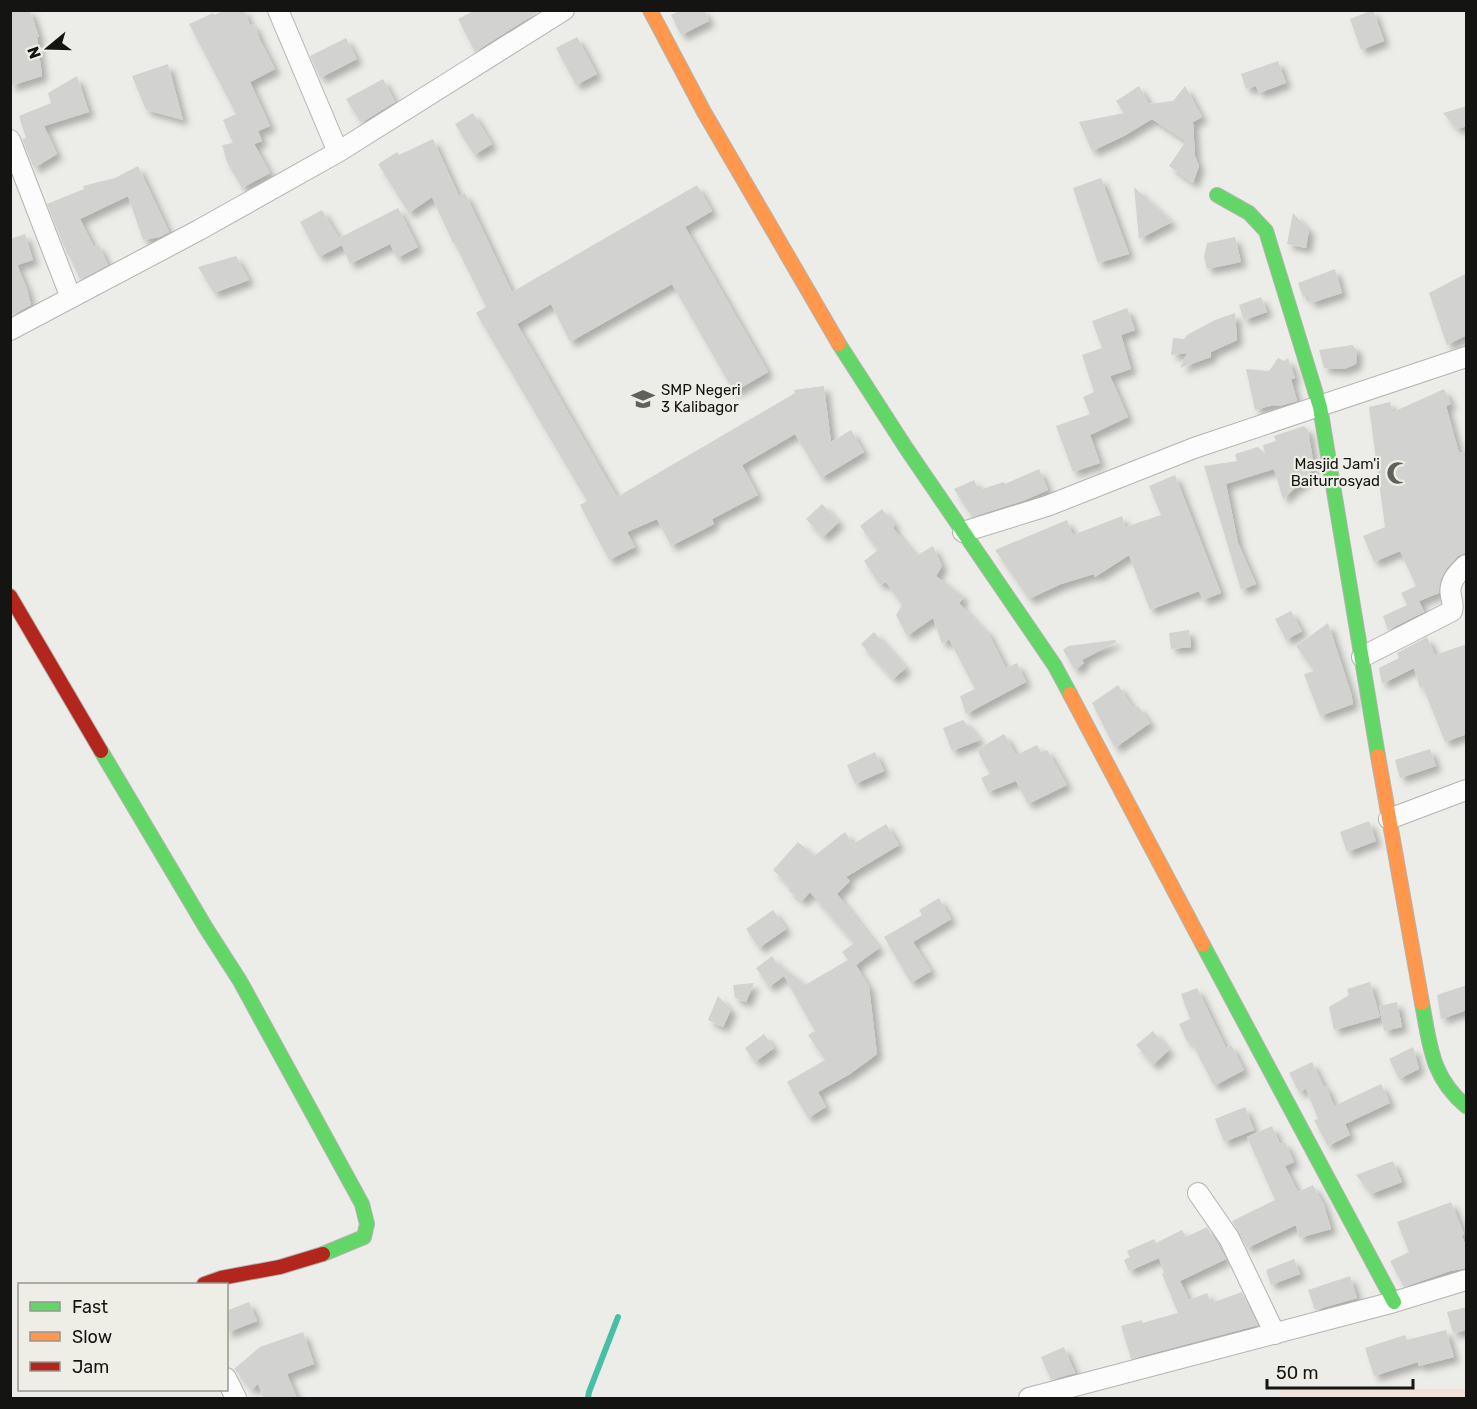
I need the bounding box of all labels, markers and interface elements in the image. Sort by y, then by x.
north arrow [18,18,78,78]
text: N [23,44,45,61]
place label: SMP Negeri 3 Kalibagor [661,381,741,416]
school or university icon: SMP Negeri 3 Kalibagor [630,386,656,412]
place label: Masjid Jam'i Baiturrosyad [1291,455,1380,490]
mosque icon: Masjid Jam'i Baiturrosyad [1385,460,1411,486]
legend [18,1283,228,1391]
text: Fast [72,1296,108,1318]
text: Slow [72,1326,112,1348]
scale bar [1267,1352,1412,1390]
text: Jam [72,1356,109,1378]
text: 50 m [1276,1362,1319,1384]

